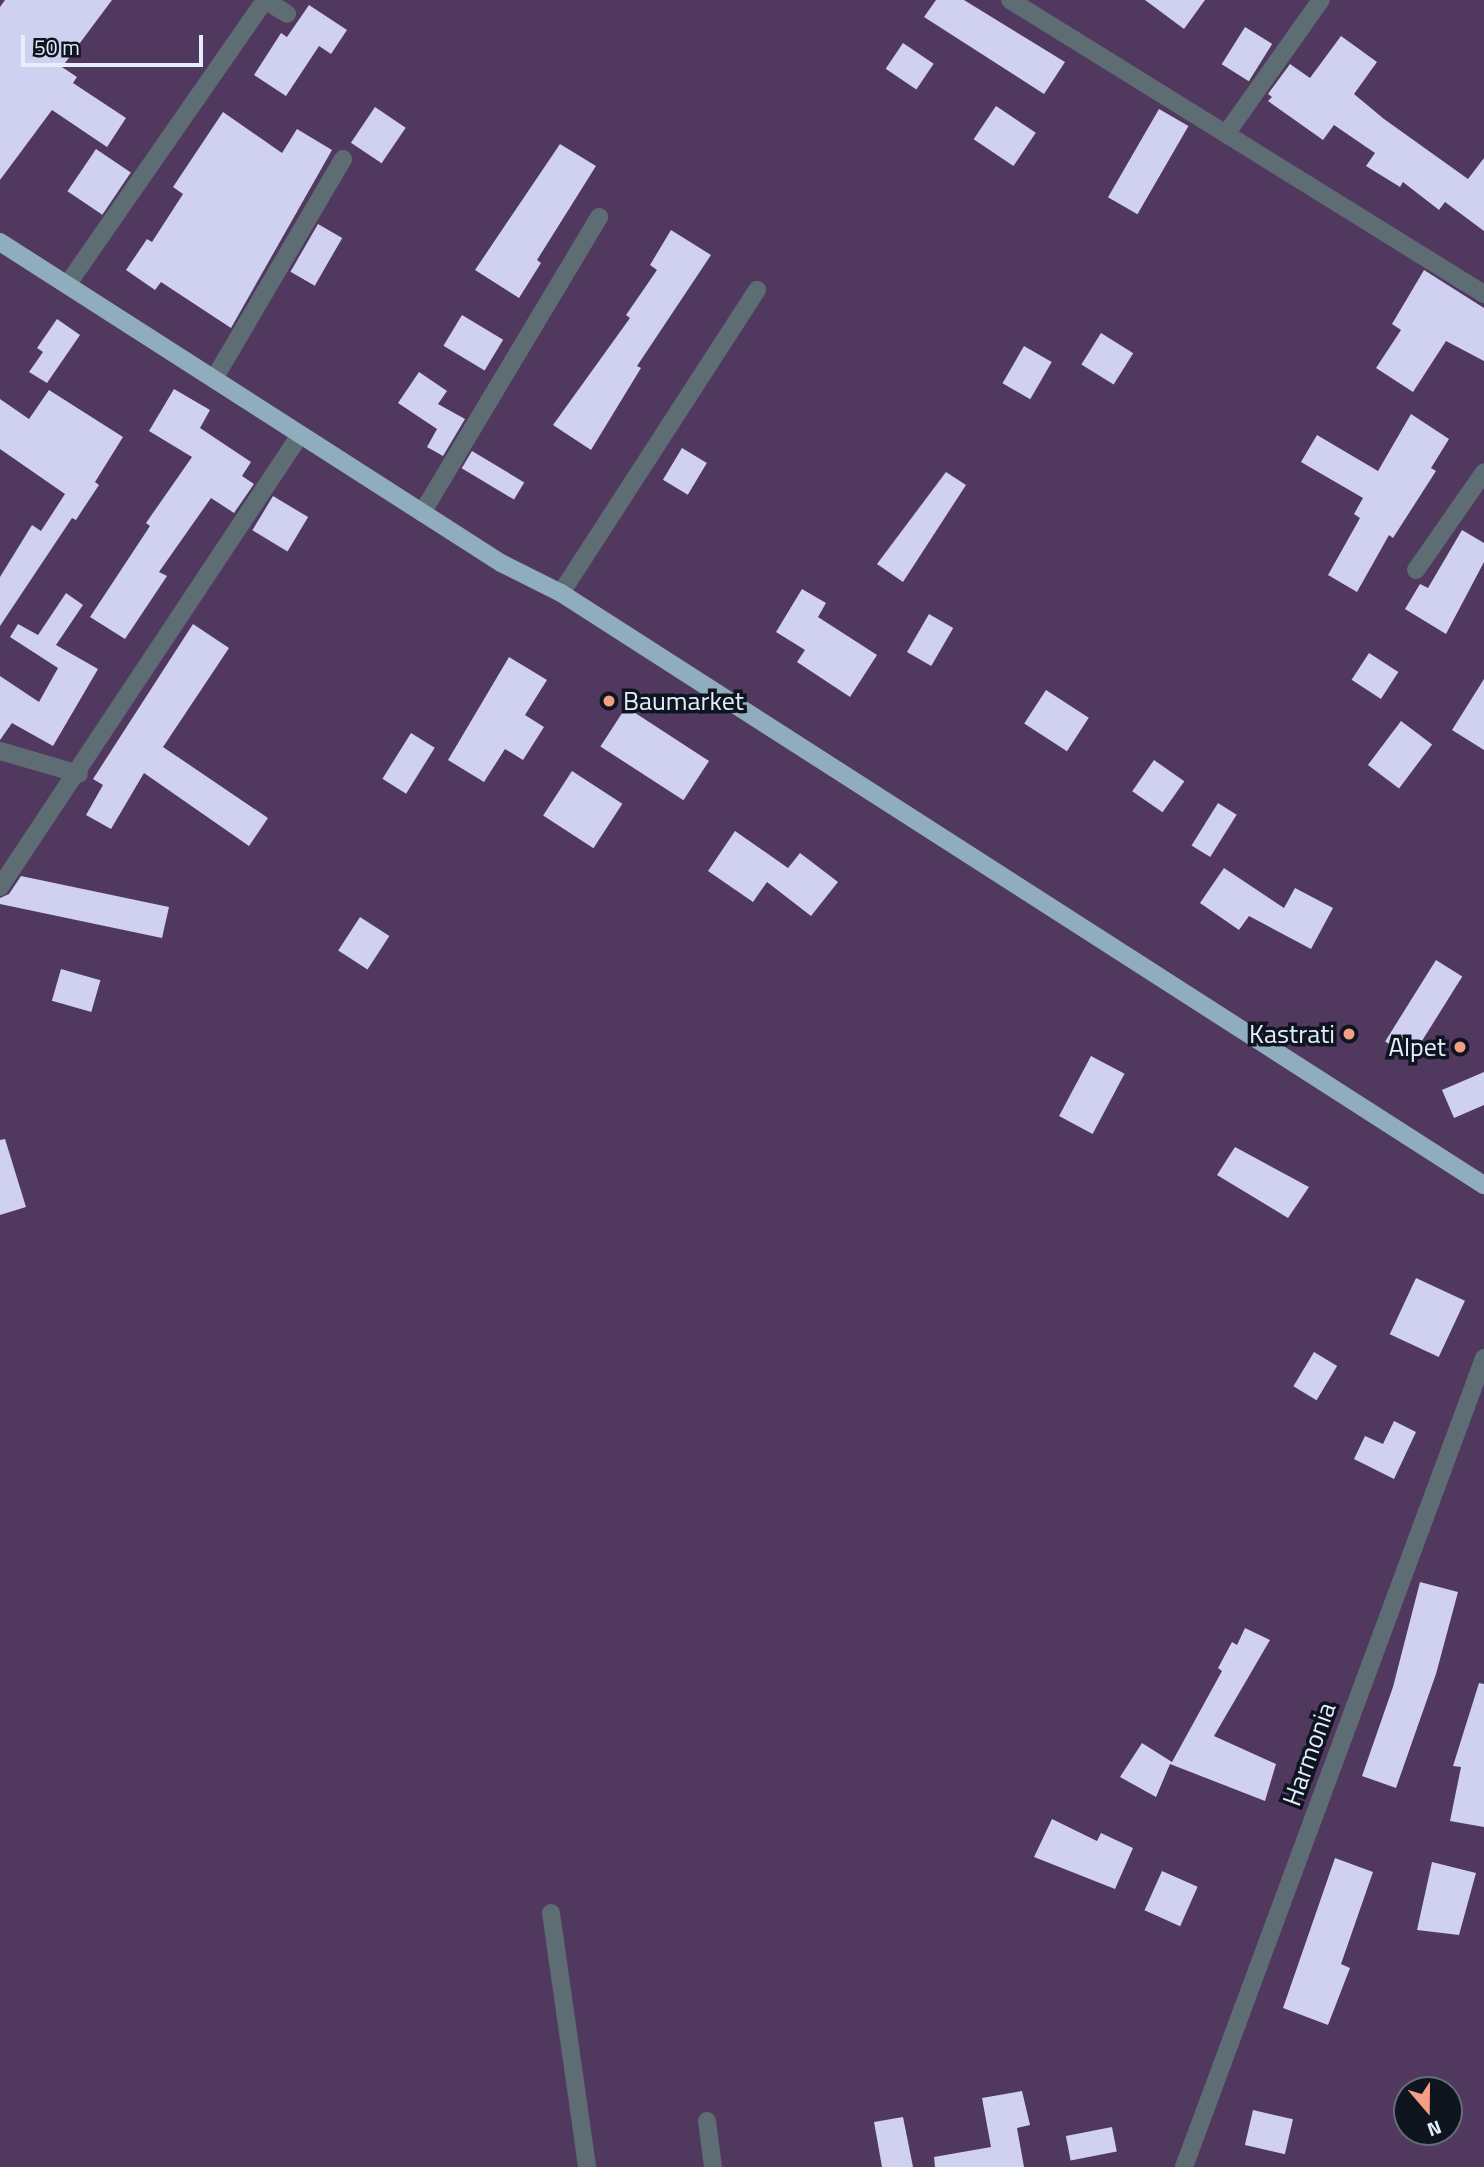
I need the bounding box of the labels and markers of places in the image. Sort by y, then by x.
place label: Baumarket [623,685,744,717]
marker: Baumarket [601,693,617,709]
place label: Kastrati [1249,1018,1335,1050]
marker: Kastrati [1341,1026,1357,1042]
place label: Alpet [1389,1031,1446,1063]
marker: Alpet [1452,1039,1468,1055]

